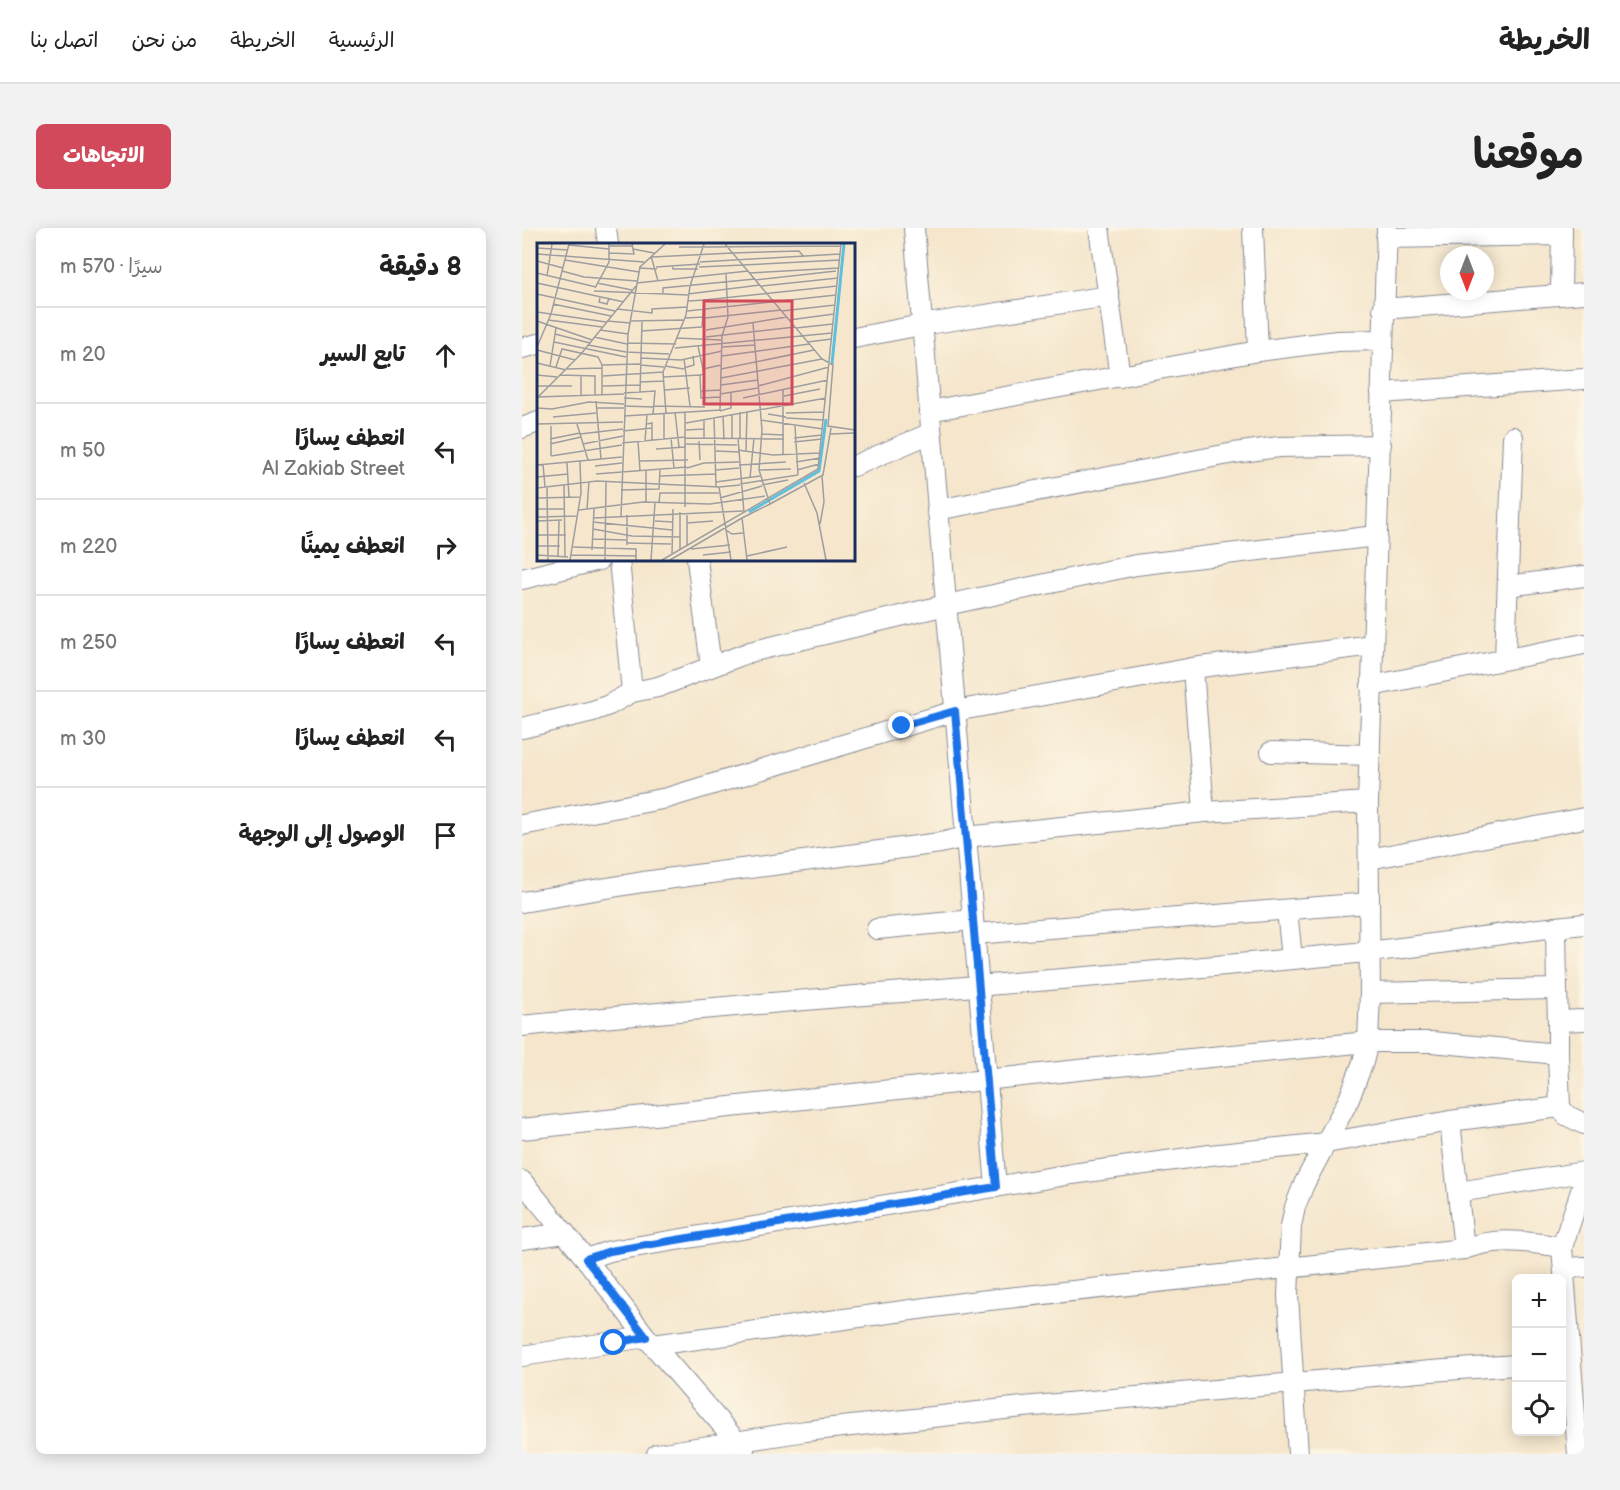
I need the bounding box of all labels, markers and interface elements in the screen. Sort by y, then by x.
text: الخريطة [1499,24,1590,57]
text: اتصل بنا [30,28,98,53]
text: من نحن [131,28,197,53]
text: الخريطة [230,28,296,53]
text: الرئيسية [329,28,395,53]
button: الاتجاهات [36,124,171,189]
text: موقعنا [1473,130,1584,181]
inset map [537,243,855,561]
north arrow [1440,246,1494,300]
text: 8 دقيقة [379,252,462,283]
text: سيرًا · 570 m [60,255,163,279]
icon: ahead [429,339,462,372]
text: تابع السير [321,341,405,368]
text: 20 m [60,343,106,367]
text: انعطف يسارًا [295,425,405,452]
icon: left [429,435,462,468]
text: 50 m [60,439,105,463]
text: Al Zakiab Street [262,457,405,481]
icon: right [429,531,462,564]
text: انعطف يمينًا [301,533,405,560]
text: 220 m [60,535,117,559]
icon: left [429,627,462,660]
text: انعطف يسارًا [295,629,405,656]
text: 250 m [60,631,117,655]
route end [888,712,914,738]
icon: left [429,723,462,756]
text: انعطف يسارًا [295,725,405,752]
text: 30 m [60,727,106,751]
icon: arrive [429,819,462,852]
text: الوصول إلى الوجهة [238,821,405,848]
map controls [1512,1274,1566,1436]
button: + [1512,1274,1566,1328]
button: − [1512,1328,1566,1382]
route start [600,1329,626,1355]
button: locate [1512,1382,1566,1436]

